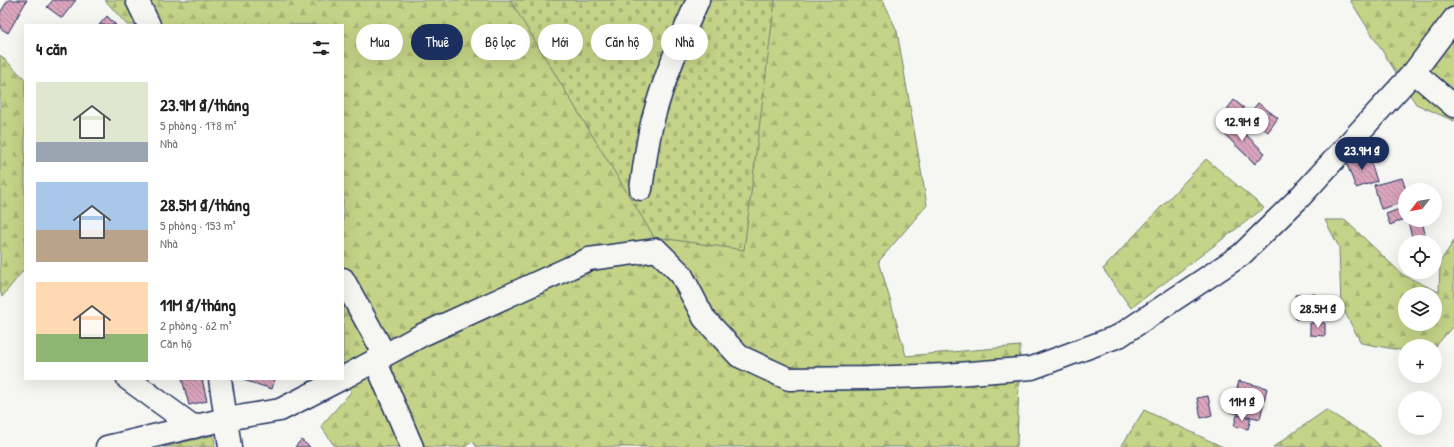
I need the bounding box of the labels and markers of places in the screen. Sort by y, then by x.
pin: 12.9M ₫ [1205,108,1279,142]
pin: 23.9M ₫ [1325,137,1399,171]
pin: 28.5M ₫ [1281,295,1355,329]
pin: 11M ₫ [1214,388,1270,422]

